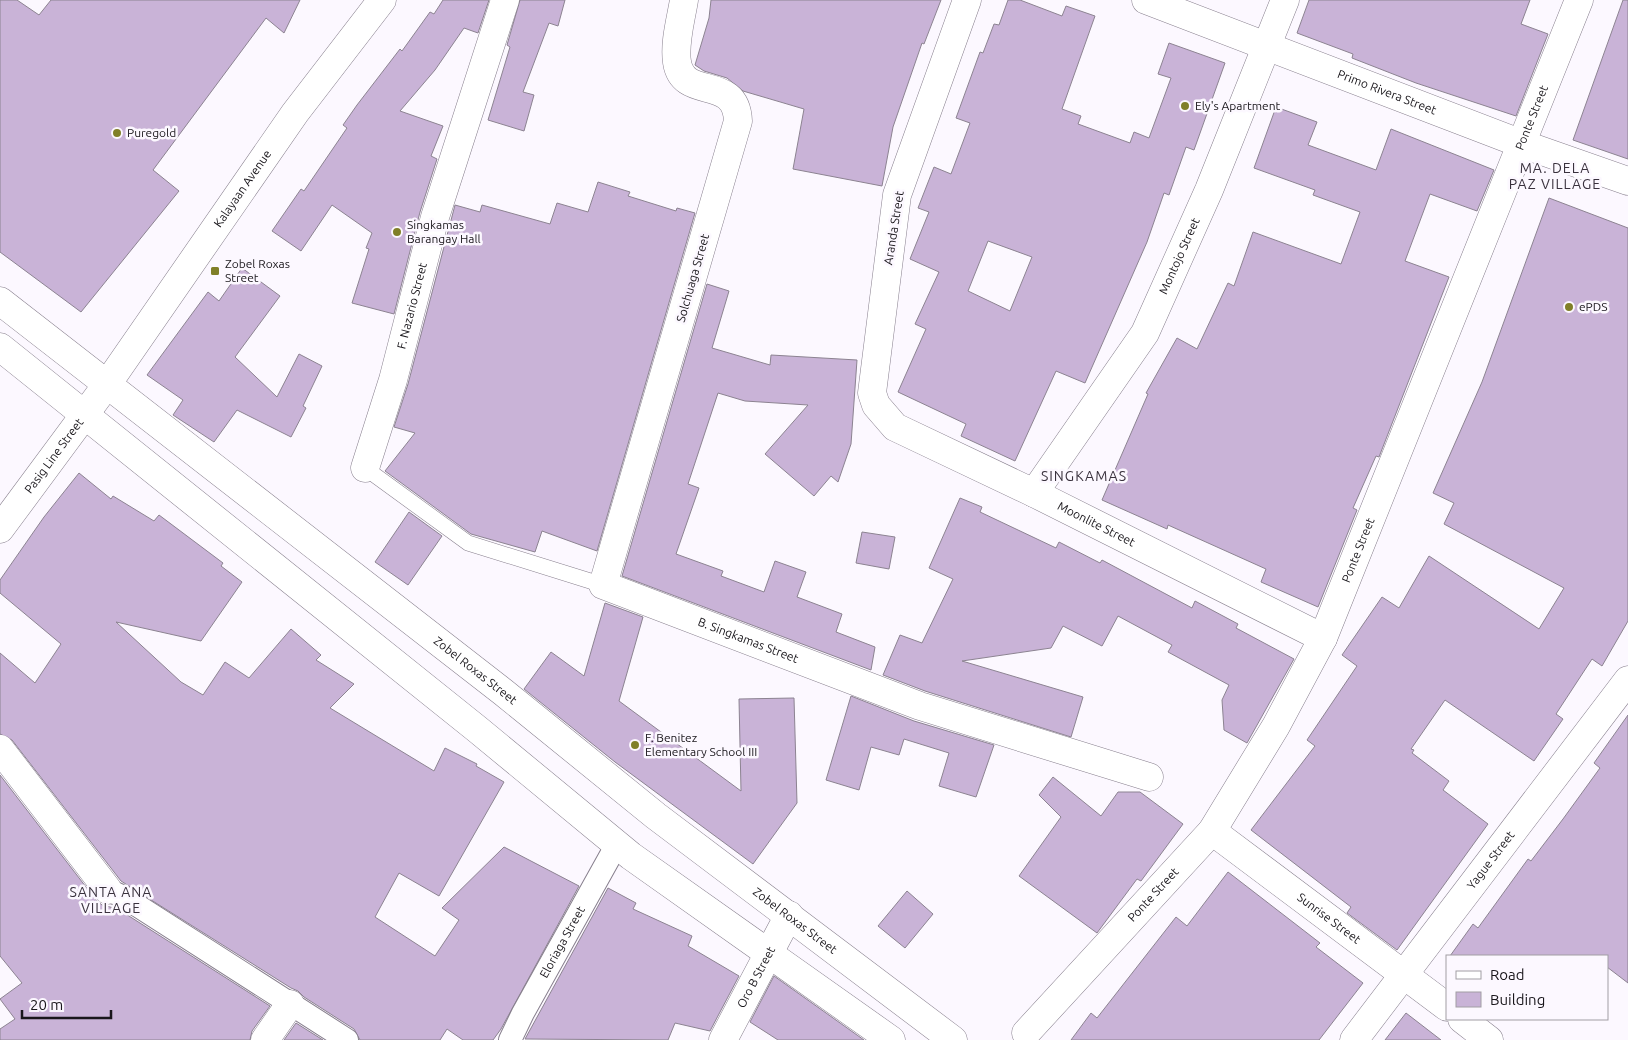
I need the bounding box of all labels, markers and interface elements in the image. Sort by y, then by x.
street label: Primo Rivera Street [1336,67,1439,117]
street label: Ponte Street [1513,83,1550,152]
place label: Ely's Apartment [1195,99,1281,112]
marker: Ely's Apartment [1179,100,1191,112]
place label: Puregold [127,126,176,139]
marker: Puregold [111,127,123,139]
street label: Kalayaan Avenue [211,147,273,229]
district label: MA. DELA PAZ VILLAGE [1509,160,1601,192]
street label: Aranda Street [881,190,906,266]
street label: Montojo Street [1156,215,1202,296]
place label: Singkamas Barangay Hall [407,218,481,245]
marker: Singkamas Barangay Hall [391,226,403,238]
street label: Solchuaga Street [674,232,711,324]
place label: Zobel Roxas Street [225,257,290,284]
street label: F. Nazario Street [394,261,429,350]
marker: Zobel Roxas Street [209,265,221,277]
place label: ePDS [1579,300,1608,313]
marker: ePDS [1563,301,1575,313]
street label: Pasig Line Street [22,415,86,496]
district label: SINGKAMAS [1041,468,1127,484]
street label: Moonlite Street [1056,499,1138,549]
street label: Ponte Street [1339,515,1377,584]
street label: B. Singkamas Street [696,615,801,665]
street label: Zobel Roxas Street [432,634,520,707]
place label: F. Benitez Elementary School III [645,731,757,758]
marker: F. Benitez Elementary School III [629,739,641,751]
street label: Yague Street [1464,828,1517,891]
street label: Ponte Street [1125,865,1181,924]
district label: SANTA ANA VILLAGE [70,884,152,916]
street label: Zobel Roxas Street [751,885,840,956]
street label: Sunrise Street [1295,890,1364,946]
street label: Eloriaga Street [537,904,587,980]
street label: Oro B Street [734,944,777,1010]
legend [1446,955,1608,1020]
text: Road [1490,966,1525,983]
scale bar [22,988,111,1020]
text: Building [1490,991,1545,1008]
text: 20 m [30,996,63,1013]

